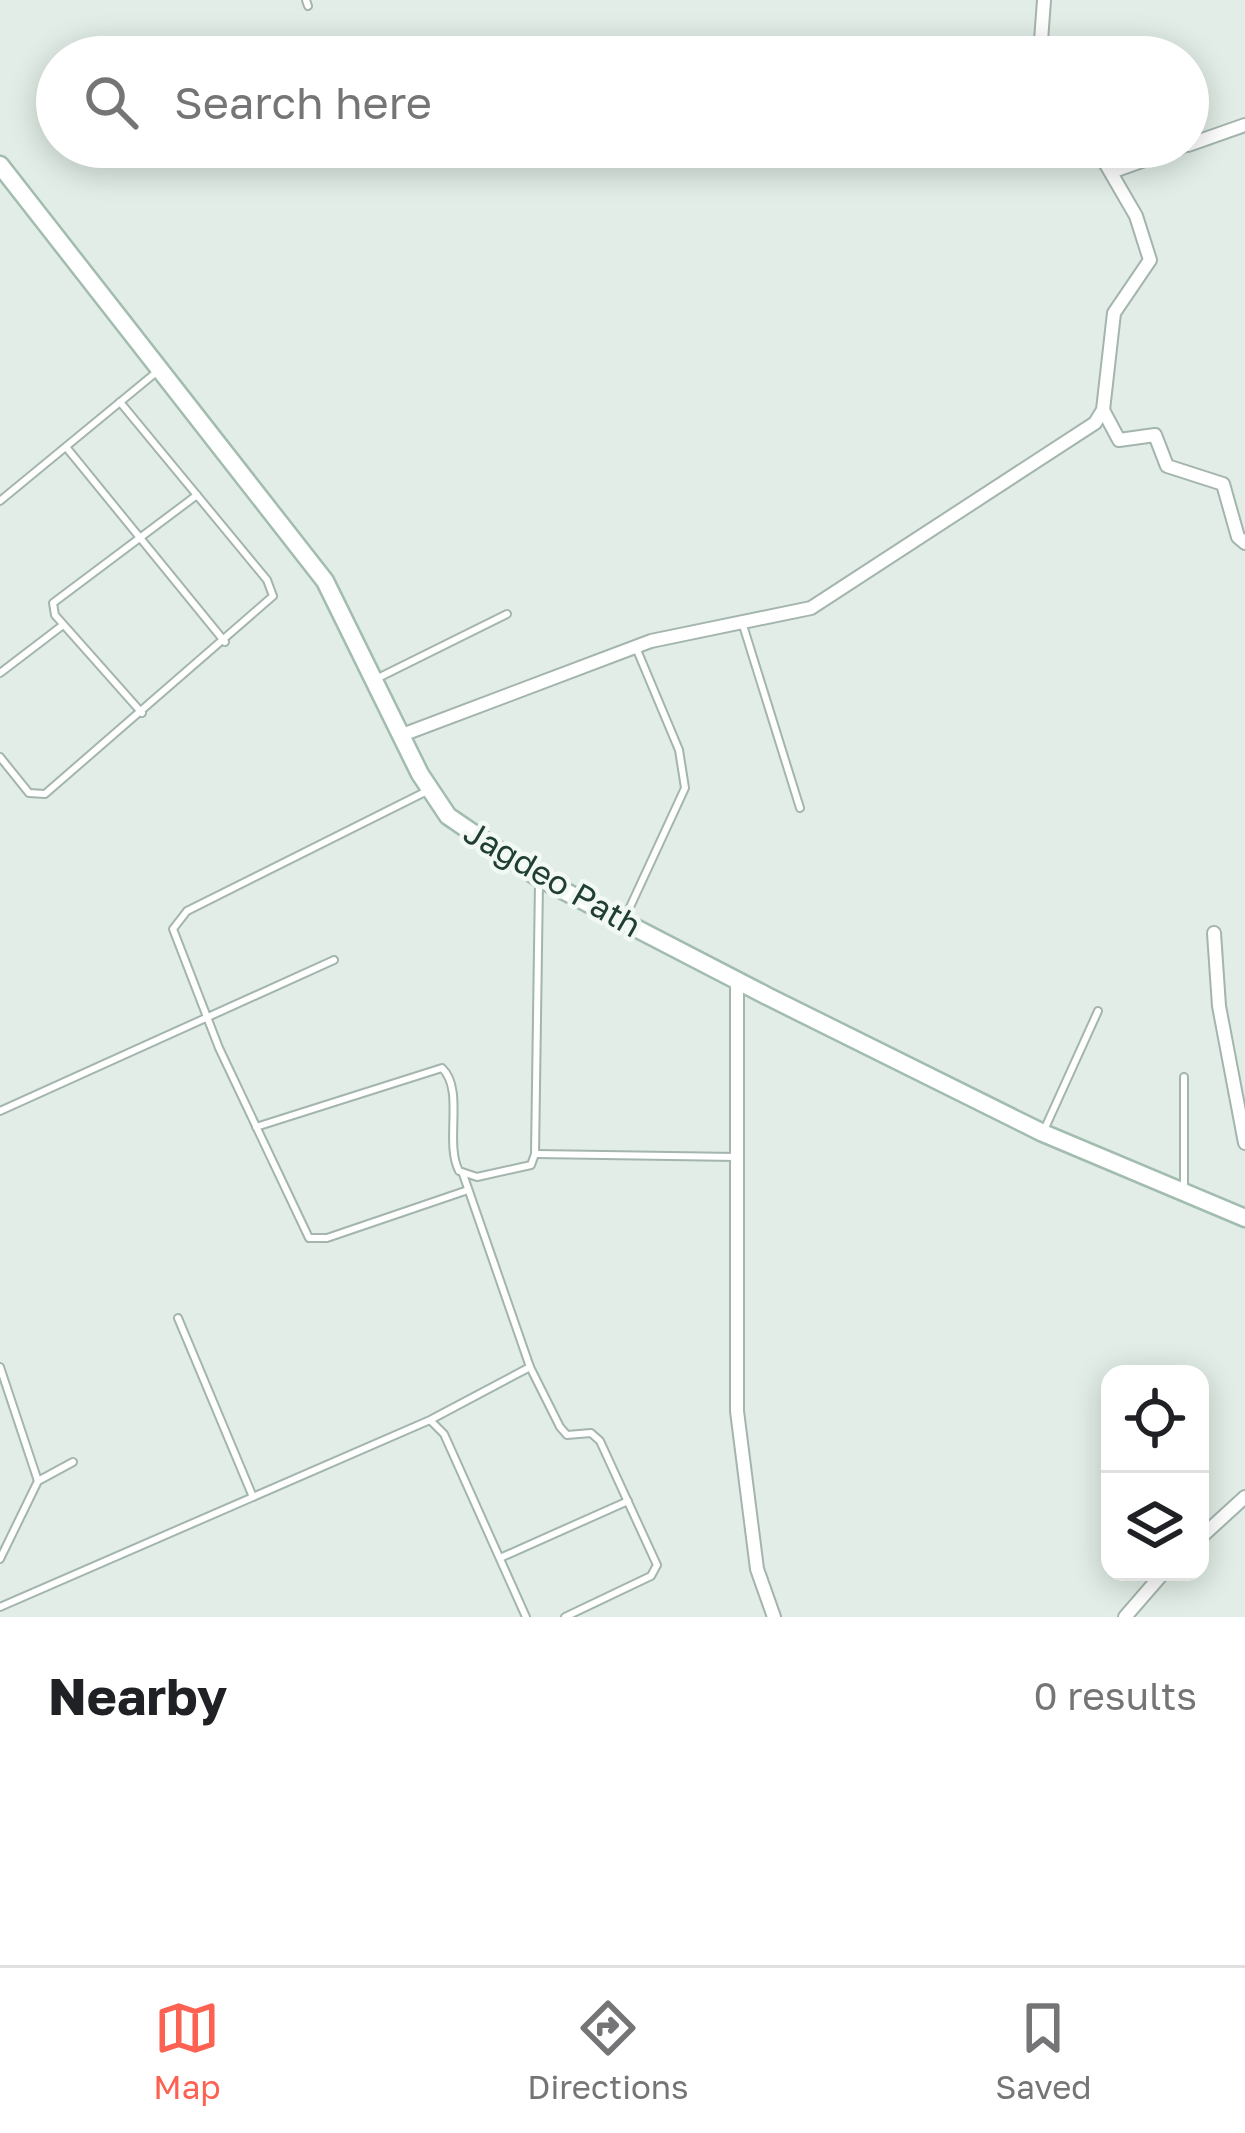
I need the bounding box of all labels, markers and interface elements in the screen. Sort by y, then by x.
search box [36,36,1209,168]
icon: search [78,69,144,135]
text: Search here [174,75,432,129]
street label: Jagdeo Path [458,812,648,944]
map controls [1101,1365,1209,1581]
button: locate [1101,1365,1209,1473]
button: layers [1101,1473,1209,1581]
text: Nearby [48,1665,227,1726]
text: 0 results [1033,1672,1197,1719]
tab: Map [153,1995,221,2106]
tab: Directions [527,1995,689,2106]
tab: Saved [995,1995,1092,2106]

